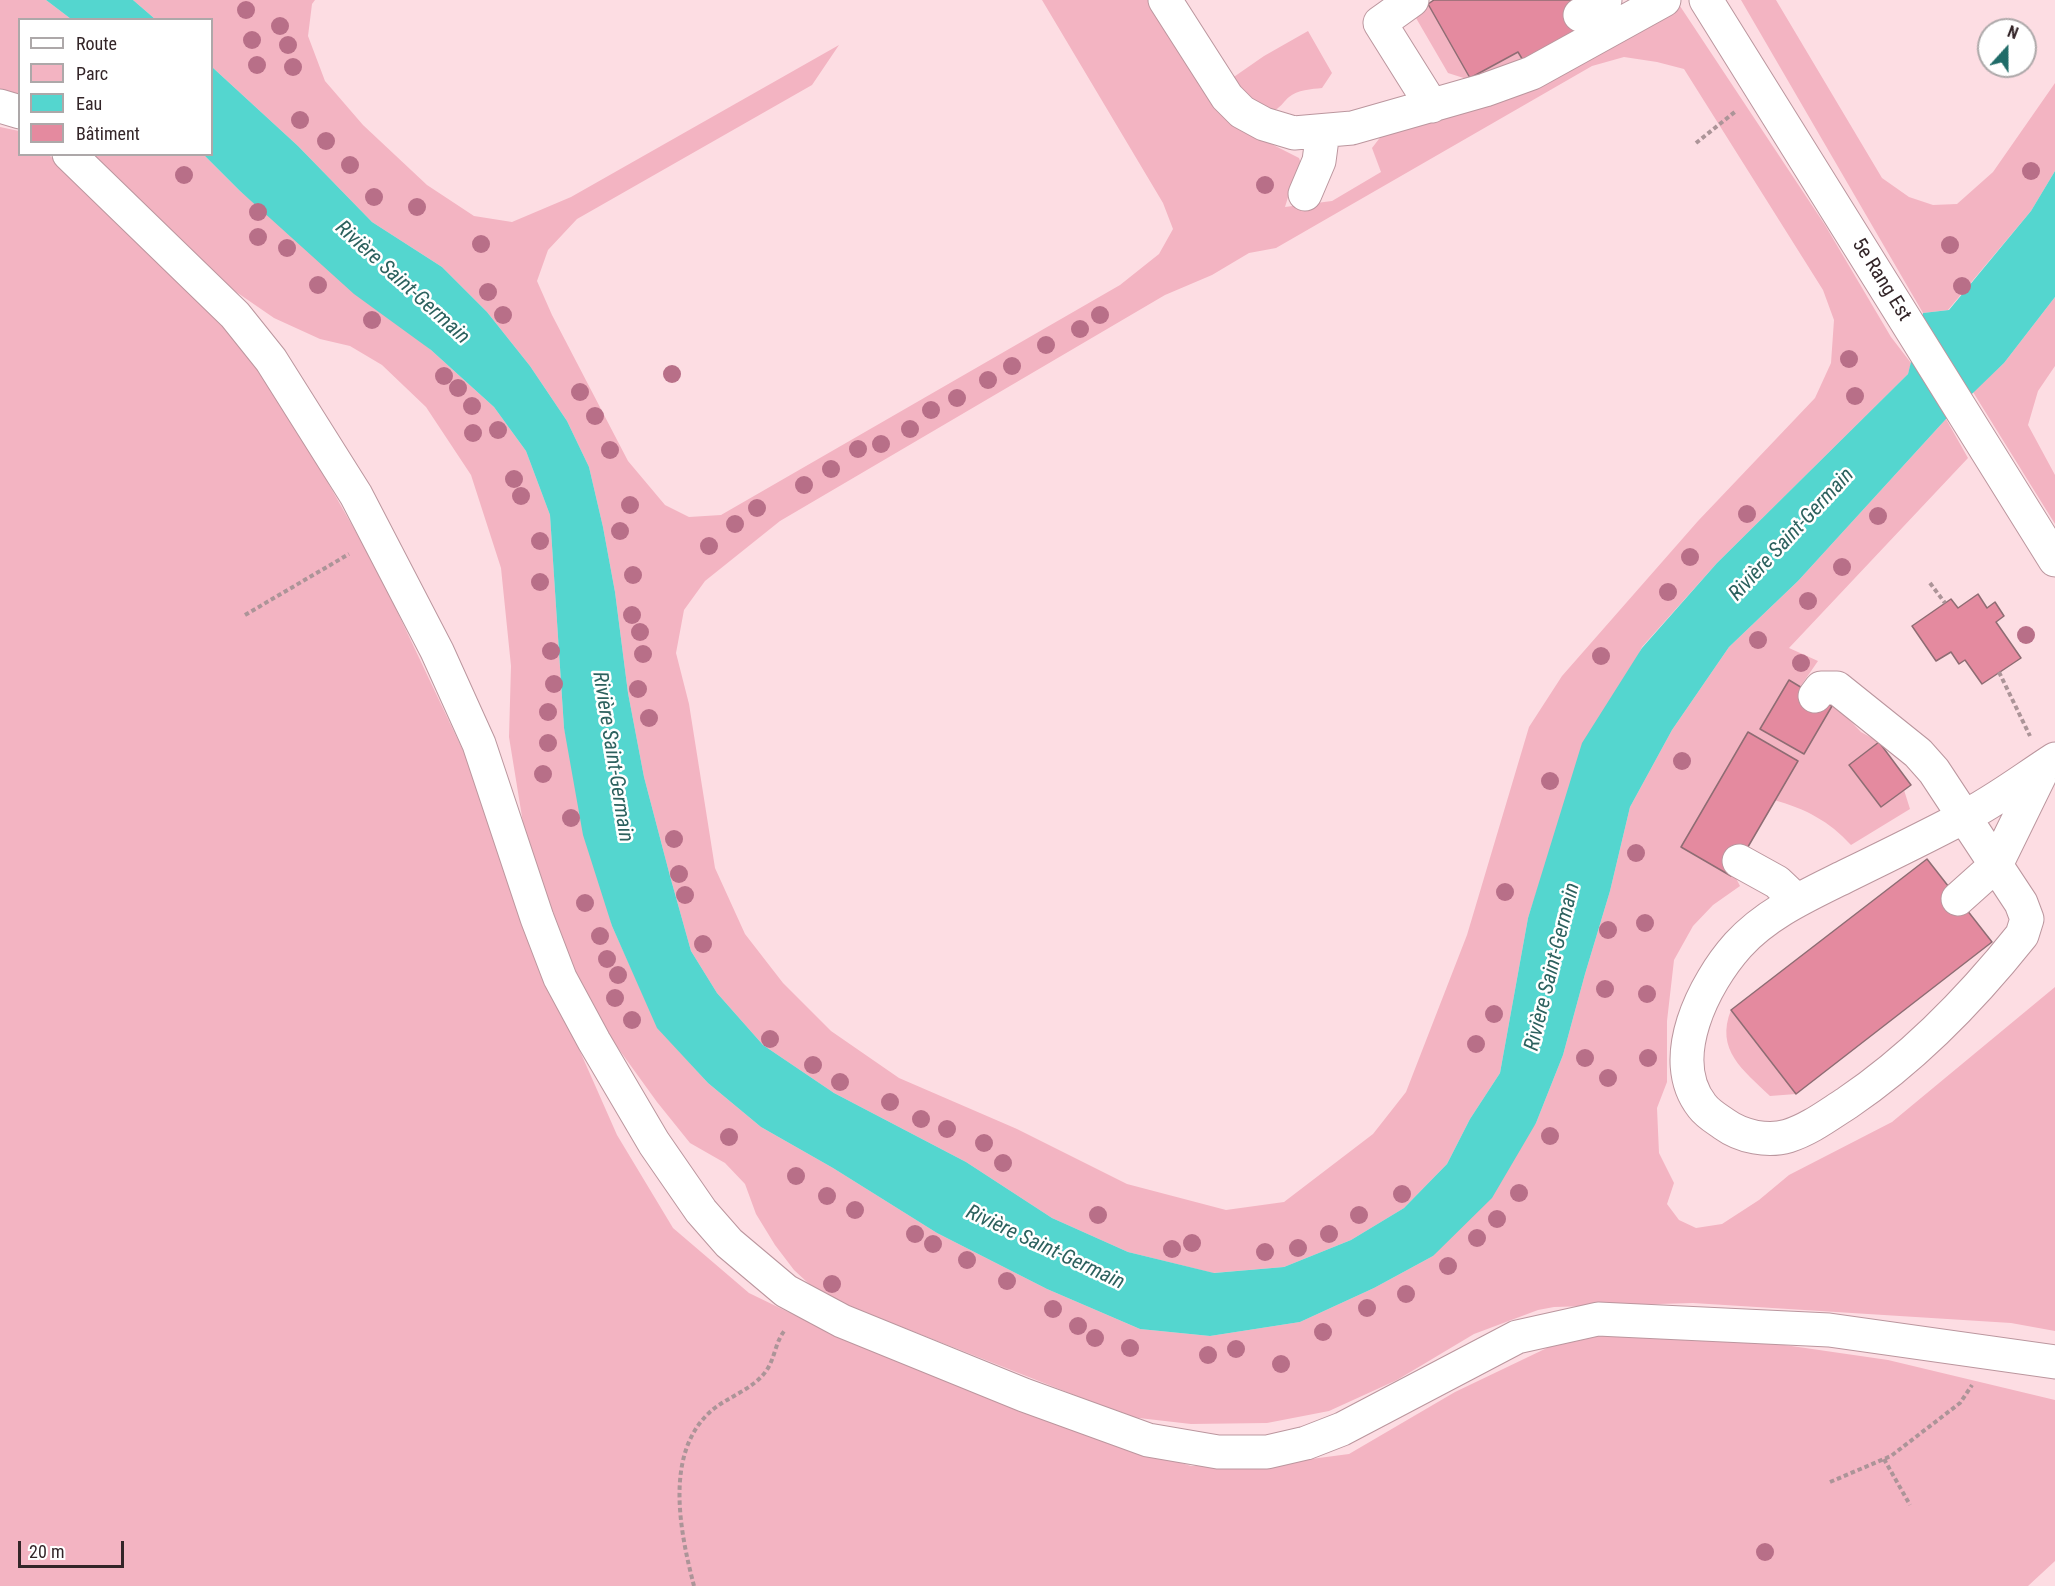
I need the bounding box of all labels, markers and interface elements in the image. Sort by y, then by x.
legend [18,18,213,156]
north arrow [1977,18,2037,78]
text: N [2005,22,2021,43]
text: Route [76,33,117,54]
text: Parc [76,63,108,84]
text: Eau [76,93,102,114]
text: Bâtiment [76,123,140,144]
water label: Rivière Saint-Germain [330,216,474,350]
street label: 5e Rang Est [1846,234,1916,326]
water label: Rivière Saint-Germain [1724,463,1860,607]
water label: Rivière Saint-Germain [586,670,638,844]
water label: Rivière Saint-Germain [1520,880,1586,1054]
water label: Rivière Saint-Germain [962,1200,1128,1296]
scale bar [21,1529,128,1567]
text: 20 m [29,1541,64,1562]

